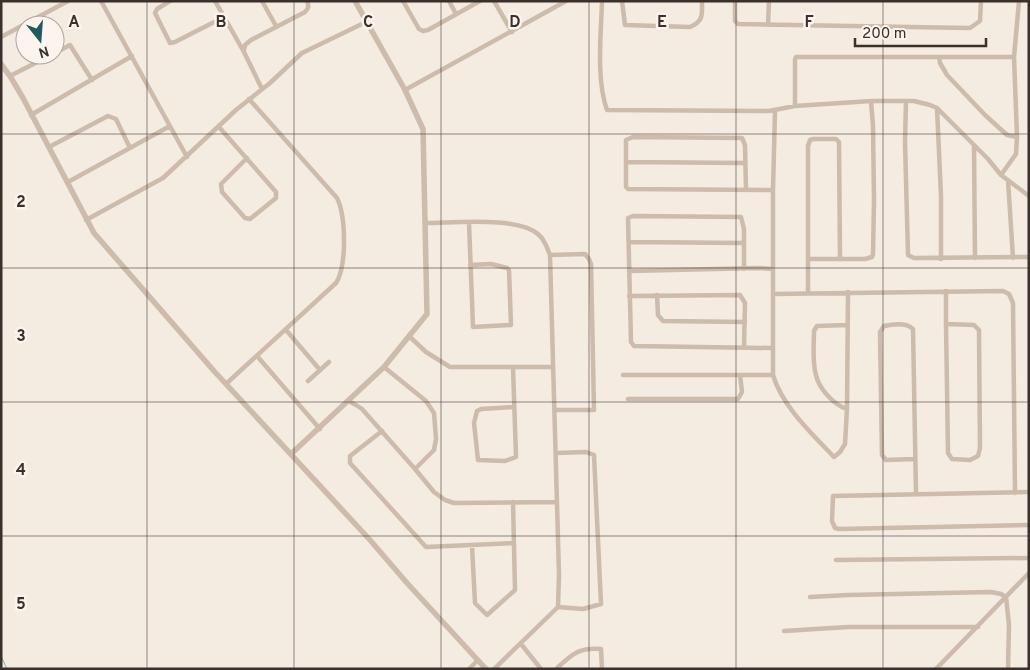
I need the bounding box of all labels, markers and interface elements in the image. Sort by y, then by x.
text: A [68,13,80,33]
text: B [215,13,227,33]
text: C [363,13,373,33]
text: D [509,13,521,33]
text: E [657,13,667,33]
text: F [804,13,814,33]
north arrow [15,15,65,65]
scale bar [855,15,986,47]
text: 200 m [862,25,907,44]
text: N [36,41,51,61]
text: 2 [16,193,26,213]
text: 3 [16,327,26,347]
text: 4 [16,461,26,481]
text: 5 [16,595,26,615]

